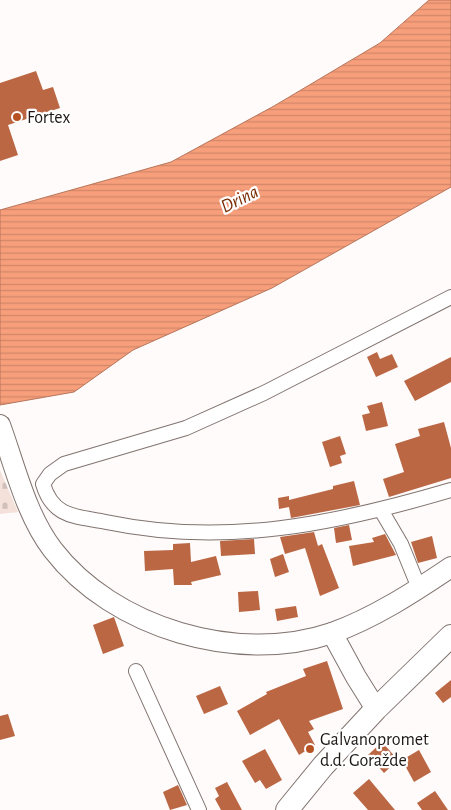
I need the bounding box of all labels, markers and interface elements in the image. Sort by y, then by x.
place label: Fortex [27,109,70,127]
marker: Fortex [11,111,23,123]
water label: Drina [218,182,261,217]
place label: Galvanopromet d.d. Goražde [320,731,429,770]
marker: Galvanopromet d.d. Goražde [304,743,316,755]

